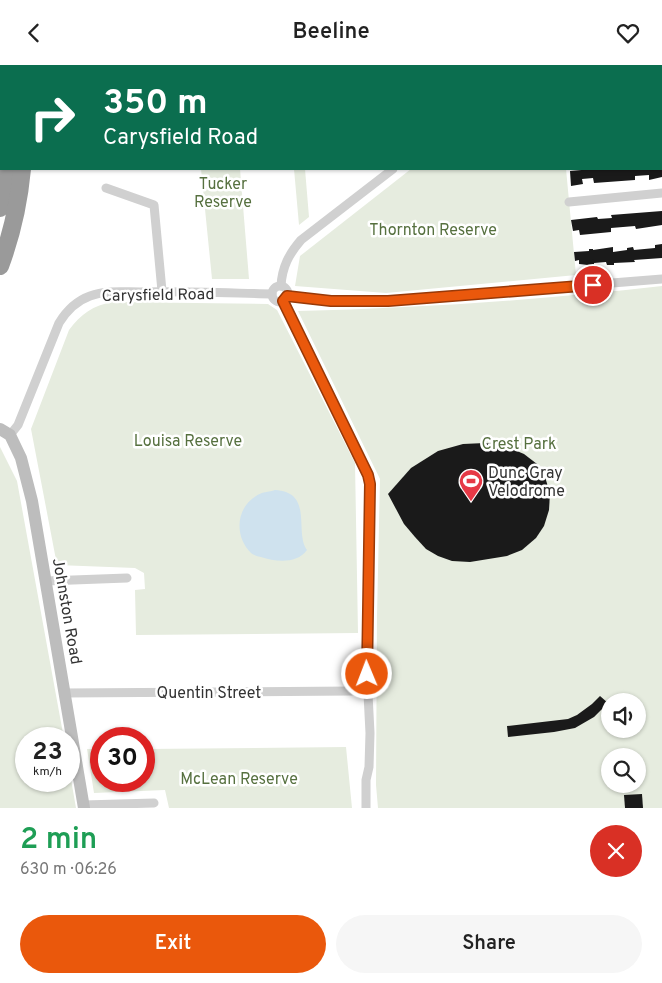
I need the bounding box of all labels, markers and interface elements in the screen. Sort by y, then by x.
icon: back [20,19,48,47]
text: Beeline [292,19,370,46]
icon: heart [614,19,642,47]
text: 350 m [103,82,208,126]
icon: right [20,85,85,150]
text: Carysfield Road [103,125,258,152]
park label: Tucker Reserve [194,175,252,213]
park label: Thornton Reserve [369,221,497,241]
pin [572,264,614,306]
icon: arrive [579,271,607,299]
street label: Carysfield Road [101,285,215,307]
park label: Louisa Reserve [134,432,242,452]
park label: Crest Park [482,435,556,455]
place label: Dunc Gray Velodrome [488,464,565,502]
sports icon: Dunc Gray Velodrome [458,468,484,502]
street label: Johnston Road [47,557,85,666]
position arrow [340,647,392,699]
street label: Quentin Street [157,684,261,704]
map controls [601,693,646,793]
button: sound [601,693,646,738]
speed limit sign: 30 [90,727,155,792]
text: 23 [32,737,63,769]
button: search [601,748,646,793]
text: km/h [33,764,62,780]
park label: McLean Reserve [180,770,298,790]
text: 2 min [20,822,97,859]
button: close [590,825,642,877]
text: 630 m · 06:26 [20,860,117,880]
button: Exit [20,915,326,973]
button: Share [336,915,642,973]

